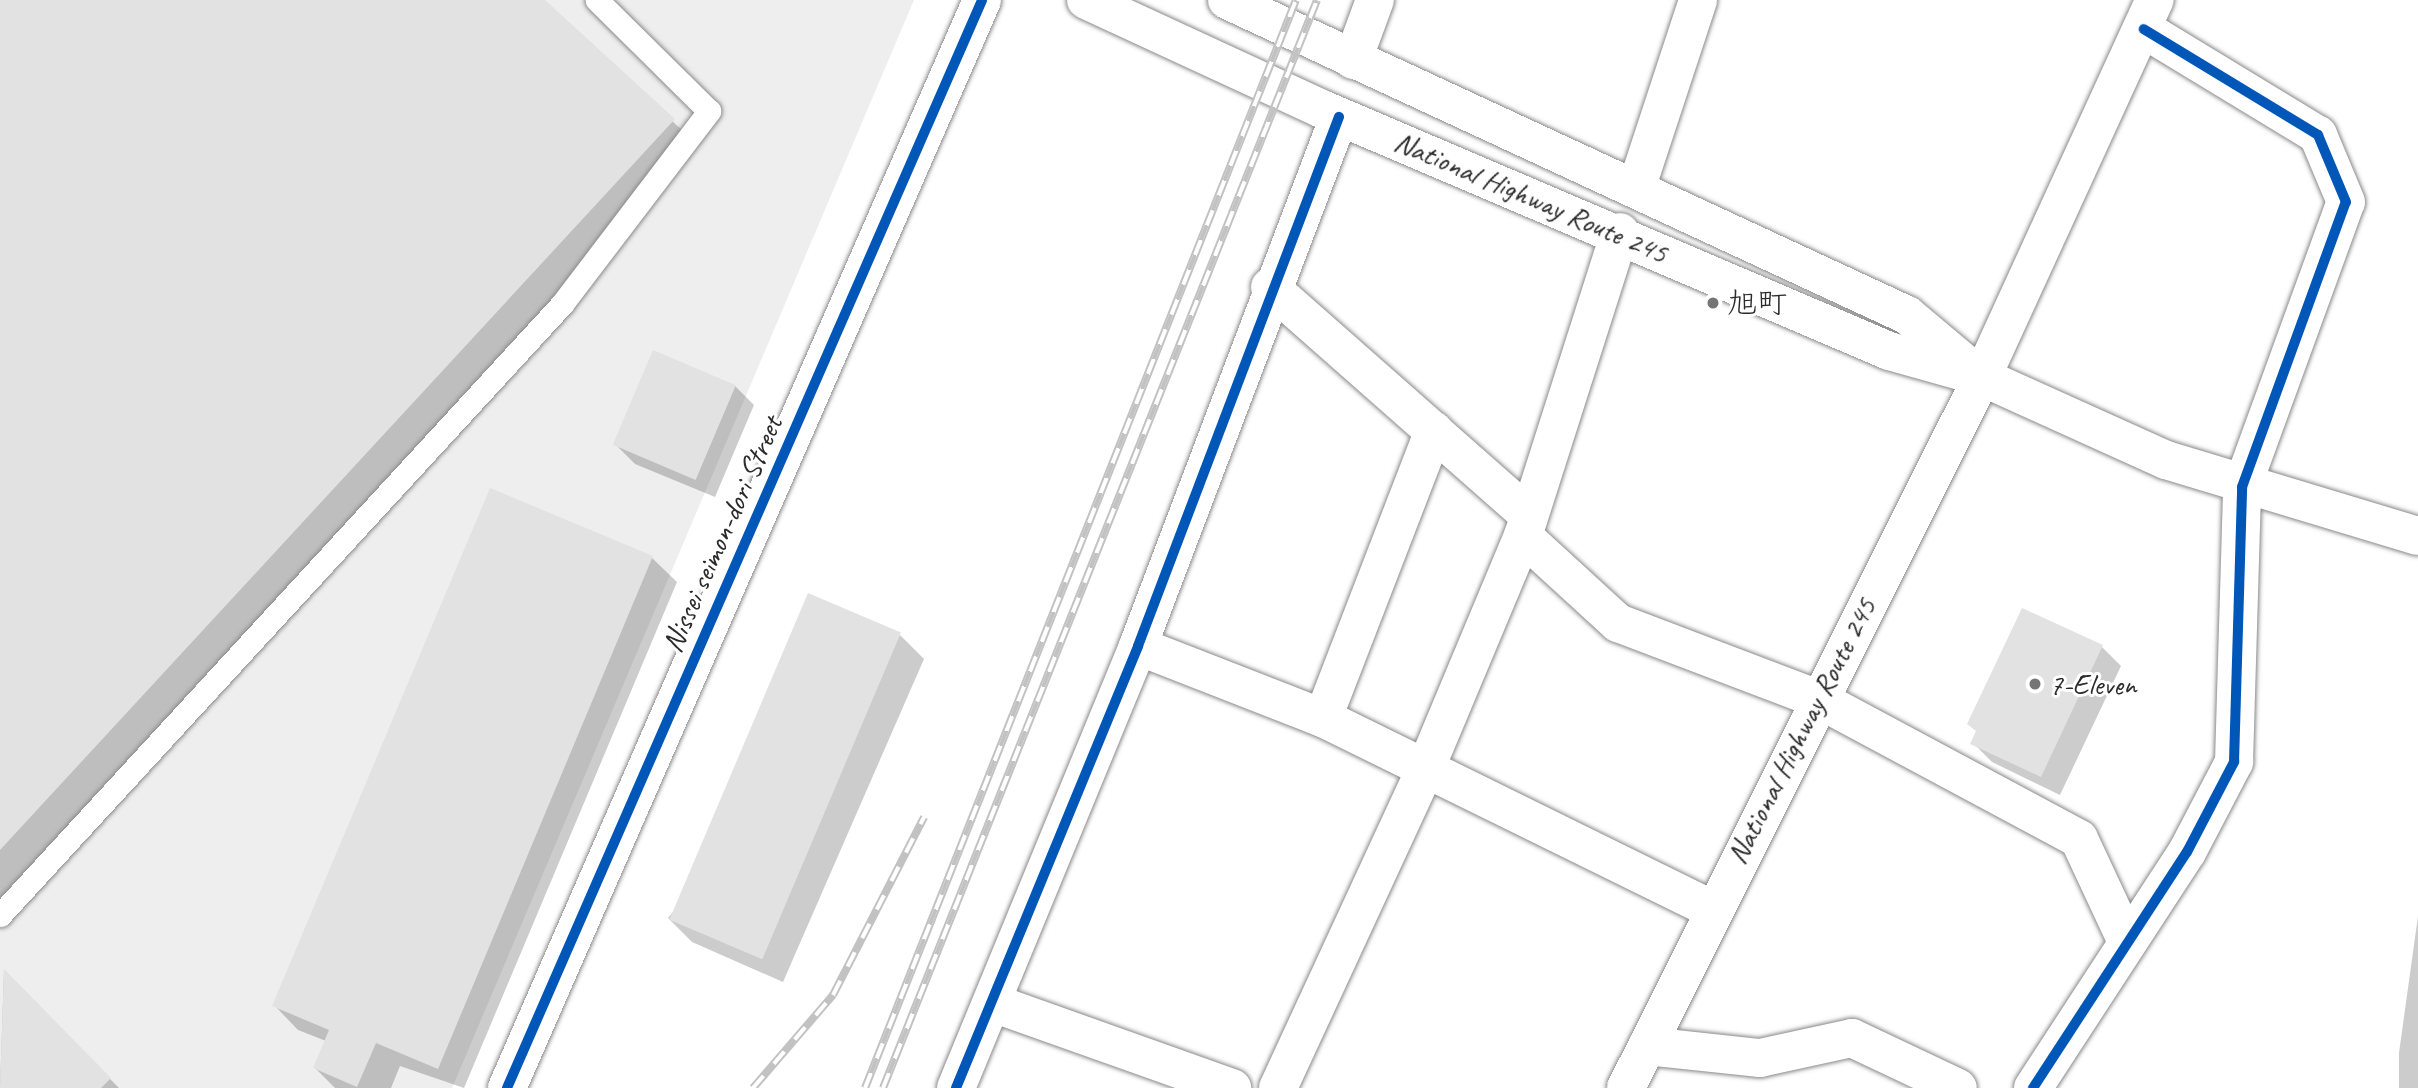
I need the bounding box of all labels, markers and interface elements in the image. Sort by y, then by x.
street label: National Highway Route 245 [1389,123,1673,271]
place label: 旭町 [1727,285,1787,321]
marker: 旭町 [1705,295,1721,311]
street label: Nissei seimon-dori Street [653,410,791,658]
street label: National Highway Route 245 [1718,592,1884,870]
place label: 7-Eleven [2049,666,2136,702]
marker: 7-Eleven [2027,676,2043,692]

